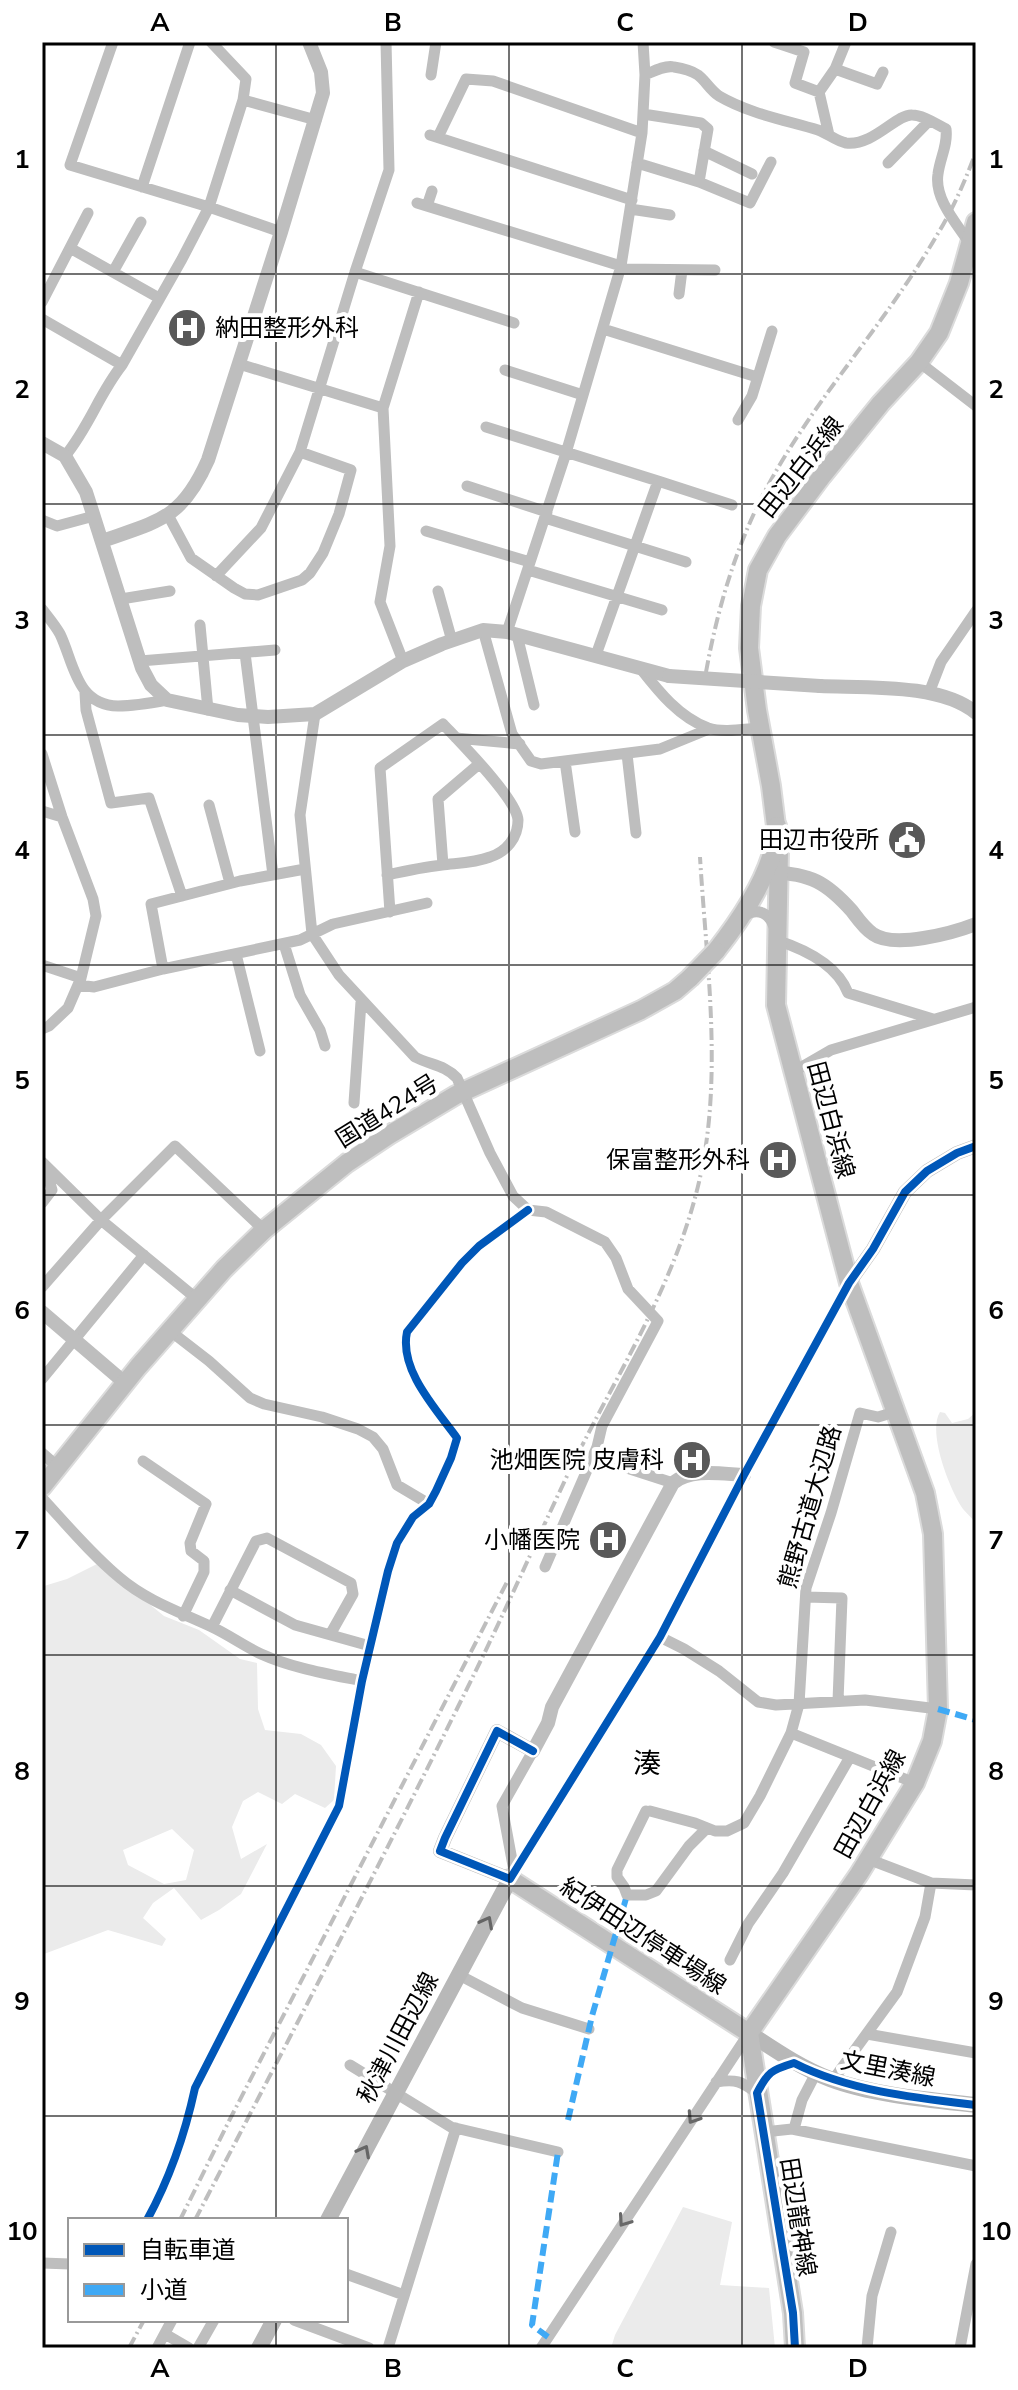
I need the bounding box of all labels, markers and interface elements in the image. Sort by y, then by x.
text: A [150,5,170,40]
text: B [384,5,402,40]
text: C [616,5,634,40]
text: D [848,5,868,40]
text: 1 [14,142,30,177]
text: 1 [988,142,1004,177]
hospital icon: 納田整形外科 [166,307,208,349]
place label: 納田整形外科 [215,312,359,344]
text: 2 [14,372,30,407]
text: 2 [988,372,1004,407]
street label: 田辺白浜線 [751,410,851,524]
text: 3 [14,603,30,638]
text: 3 [988,603,1004,638]
public building icon: 田辺市役所 [886,819,928,861]
place label: 田辺市役所 [759,824,879,856]
text: 4 [14,833,30,868]
text: 4 [988,833,1004,868]
street label: 田辺白浜線 [800,1058,862,1182]
text: 5 [14,1063,30,1098]
text: 5 [988,1063,1004,1098]
street label: 国道424号 [330,1067,444,1155]
hospital icon: 保富整形外科 [757,1139,799,1181]
place label: 保富整形外科 [606,1144,750,1176]
text: 6 [14,1293,30,1328]
text: 6 [988,1293,1004,1328]
street label: 熊野古道大辺路 [771,1422,849,1592]
hospital icon: 池畑医院 皮膚科 [671,1439,713,1481]
place label: 池畑医院 皮膚科 [490,1444,664,1476]
hospital icon: 小幡医院 [587,1519,629,1561]
text: 7 [14,1523,30,1558]
text: 7 [988,1523,1004,1558]
place label: 小幡医院 [484,1524,580,1556]
street label: 田辺白浜線 [827,1744,913,1864]
district label: 湊 [633,1745,661,1783]
text: 8 [14,1754,30,1789]
text: 8 [988,1754,1004,1789]
street label: 紀伊田辺停車場線 [554,1870,732,2002]
one-way arrow [478,1916,493,1930]
street label: 秋津川田辺線 [350,1967,446,2109]
text: 9 [14,1984,30,2019]
text: 9 [988,1984,1004,2019]
street label: 文里湊線 [838,2044,938,2094]
one-way arrow [688,2109,703,2124]
one-way arrow [355,2145,370,2160]
street label: 田辺龍神線 [773,2155,823,2279]
one-way arrow [619,2212,634,2226]
text: 10 [6,2214,38,2249]
text: 10 [980,2214,1012,2249]
legend [68,2218,348,2322]
text: 自転車道 [140,2234,236,2266]
text: 小道 [140,2274,188,2306]
text: A [150,2351,170,2386]
text: B [384,2351,402,2386]
text: C [616,2351,634,2386]
text: D [848,2351,868,2386]

